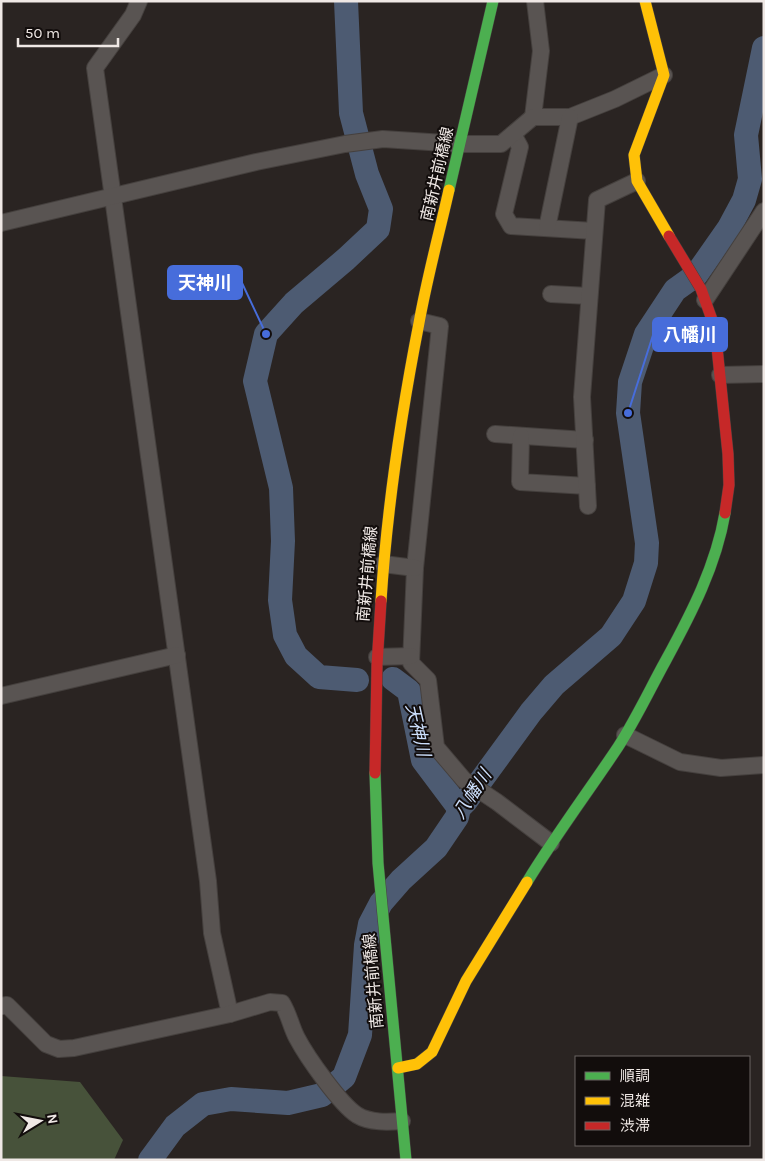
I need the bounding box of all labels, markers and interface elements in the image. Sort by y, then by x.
scale bar [18,15,118,47]
text: 50 m [25,24,60,42]
street label: 南新井前橋線 [417,125,457,223]
callout: 天神川 [168,266,242,299]
text: 天神川 [178,272,232,294]
callout: 八幡川 [653,318,727,351]
text: 八幡川 [663,324,717,346]
street label: 南新井前橋線 [353,525,381,623]
water label: 天神川 [401,701,435,761]
water label: 八幡川 [448,764,497,823]
street label: 南新井前橋線 [359,932,387,1030]
legend [575,1056,750,1146]
text: 順調 [620,1067,650,1085]
text: 混雑 [620,1092,650,1110]
north arrow [15,1096,65,1146]
text: N [43,1112,62,1125]
text: 渋滞 [620,1117,650,1135]

